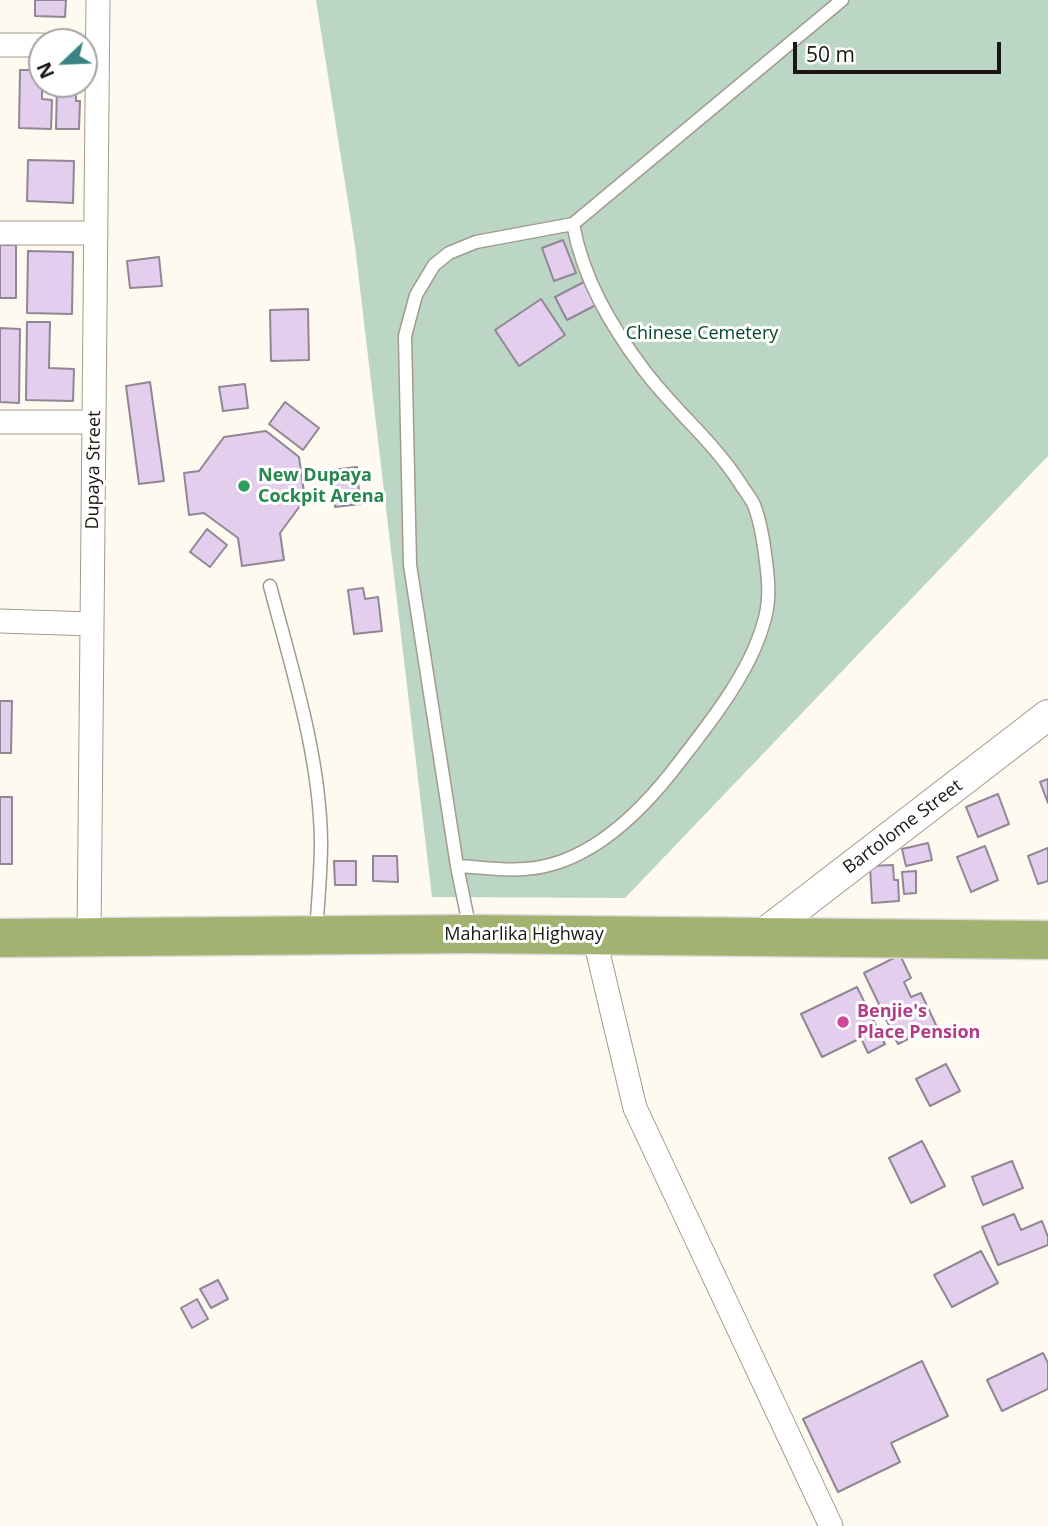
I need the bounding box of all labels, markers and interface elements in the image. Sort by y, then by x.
north arrow [28,28,98,98]
scale bar [796,28,1004,72]
text: 50 m [806,40,855,68]
text: N [31,58,60,83]
park label: Chinese Cemetery [626,323,778,345]
street label: Dupaya Street [82,410,106,530]
place label: New Dupaya Cockpit Arena [258,465,384,508]
marker: New Dupaya Cockpit Arena [236,478,252,494]
street label: Bartolome Street [839,775,967,879]
street label: Maharlika Highway [444,924,604,946]
place label: Benjie's Place Pension [857,1001,980,1044]
marker: Benjie's Place Pension [835,1014,851,1030]

